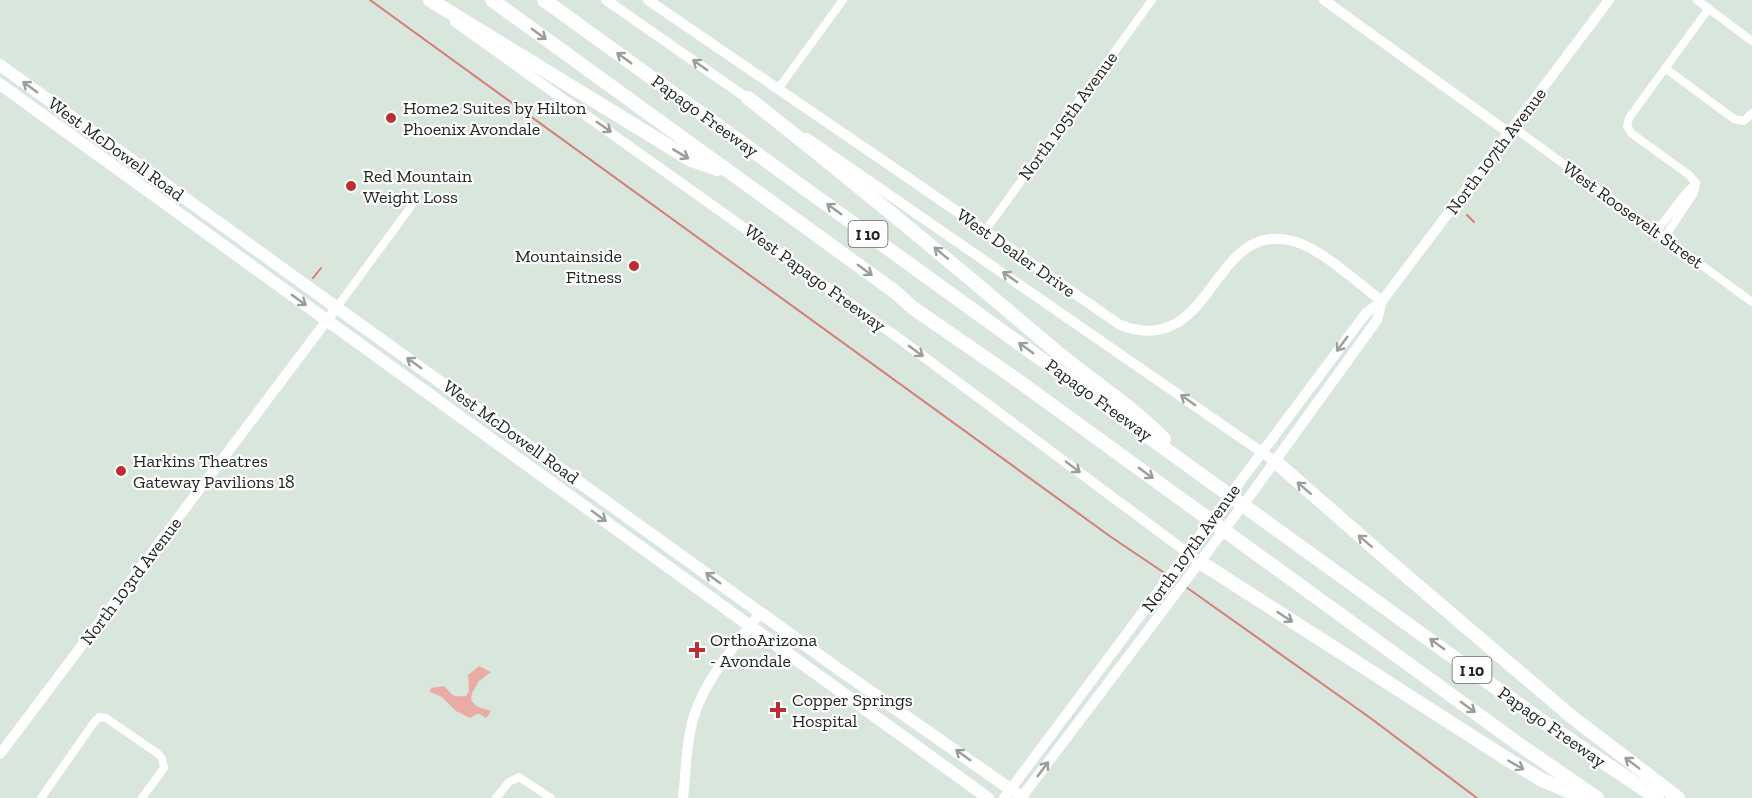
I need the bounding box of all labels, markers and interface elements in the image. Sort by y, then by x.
one-way arrow [531,28,547,41]
street label: North 105th Avenue [1014,47,1122,185]
one-way arrow [617,52,633,64]
one-way arrow [692,59,708,71]
street label: Papago Freeway [647,70,763,163]
one-way arrow [22,80,38,93]
street label: North 107th Avenue [1441,83,1551,219]
street label: West McDowell Road [44,92,188,206]
place label: Home2 Suites by Hilton Phoenix Avondale [403,97,587,140]
marker: Home2 Suites by Hilton Phoenix Avondale [384,111,398,125]
one-way arrow [595,121,611,133]
one-way arrow [672,149,689,161]
street label: West Roosevelt Street [1558,156,1708,274]
place label: Red Mountain Weight Loss [363,165,473,208]
marker: Red Mountain Weight Loss [344,179,358,193]
one-way arrow [826,203,842,215]
street label: West Dealer Drive [952,204,1080,302]
street label: West Papago Freeway [740,219,891,337]
road number: I 10 [848,221,888,247]
place label: Mountainside Fitness [515,245,622,288]
one-way arrow [933,247,949,260]
marker: Mountainside Fitness [627,259,641,273]
one-way arrow [856,264,872,276]
one-way arrow [1003,271,1019,283]
one-way arrow [291,293,307,306]
one-way arrow [1336,335,1349,351]
one-way arrow [1018,341,1034,354]
one-way arrow [907,345,923,357]
street label: Papago Freeway [1041,354,1157,447]
one-way arrow [407,356,423,369]
street label: West McDowell Road [439,375,583,489]
one-way arrow [1180,394,1197,406]
place label: Harkins Theatres Gateway Pavilions 18 [133,450,295,493]
one-way arrow [1064,460,1080,473]
marker: Harkins Theatres Gateway Pavilions 18 [114,464,128,478]
one-way arrow [1137,467,1153,480]
street label: North 107th Avenue [1137,480,1245,616]
one-way arrow [1297,481,1312,495]
one-way arrow [590,510,606,522]
street label: North 103rd Avenue [76,513,186,649]
one-way arrow [1357,534,1373,547]
one-way arrow [706,572,722,584]
one-way arrow [1276,610,1293,623]
place label: OrthoArizona - Avondale [710,629,818,672]
one-way arrow [1429,638,1445,650]
marker: OrthoArizona - Avondale [688,641,706,659]
road number: I 10 [1452,657,1492,683]
street label: Papago Freeway [1494,682,1611,773]
place label: Copper Springs Hospital [792,689,913,732]
marker: Copper Springs Hospital [769,701,787,719]
one-way arrow [1460,701,1476,714]
one-way arrow [955,749,971,761]
one-way arrow [1624,756,1640,769]
one-way arrow [1507,759,1524,771]
one-way arrow [1036,762,1049,778]

